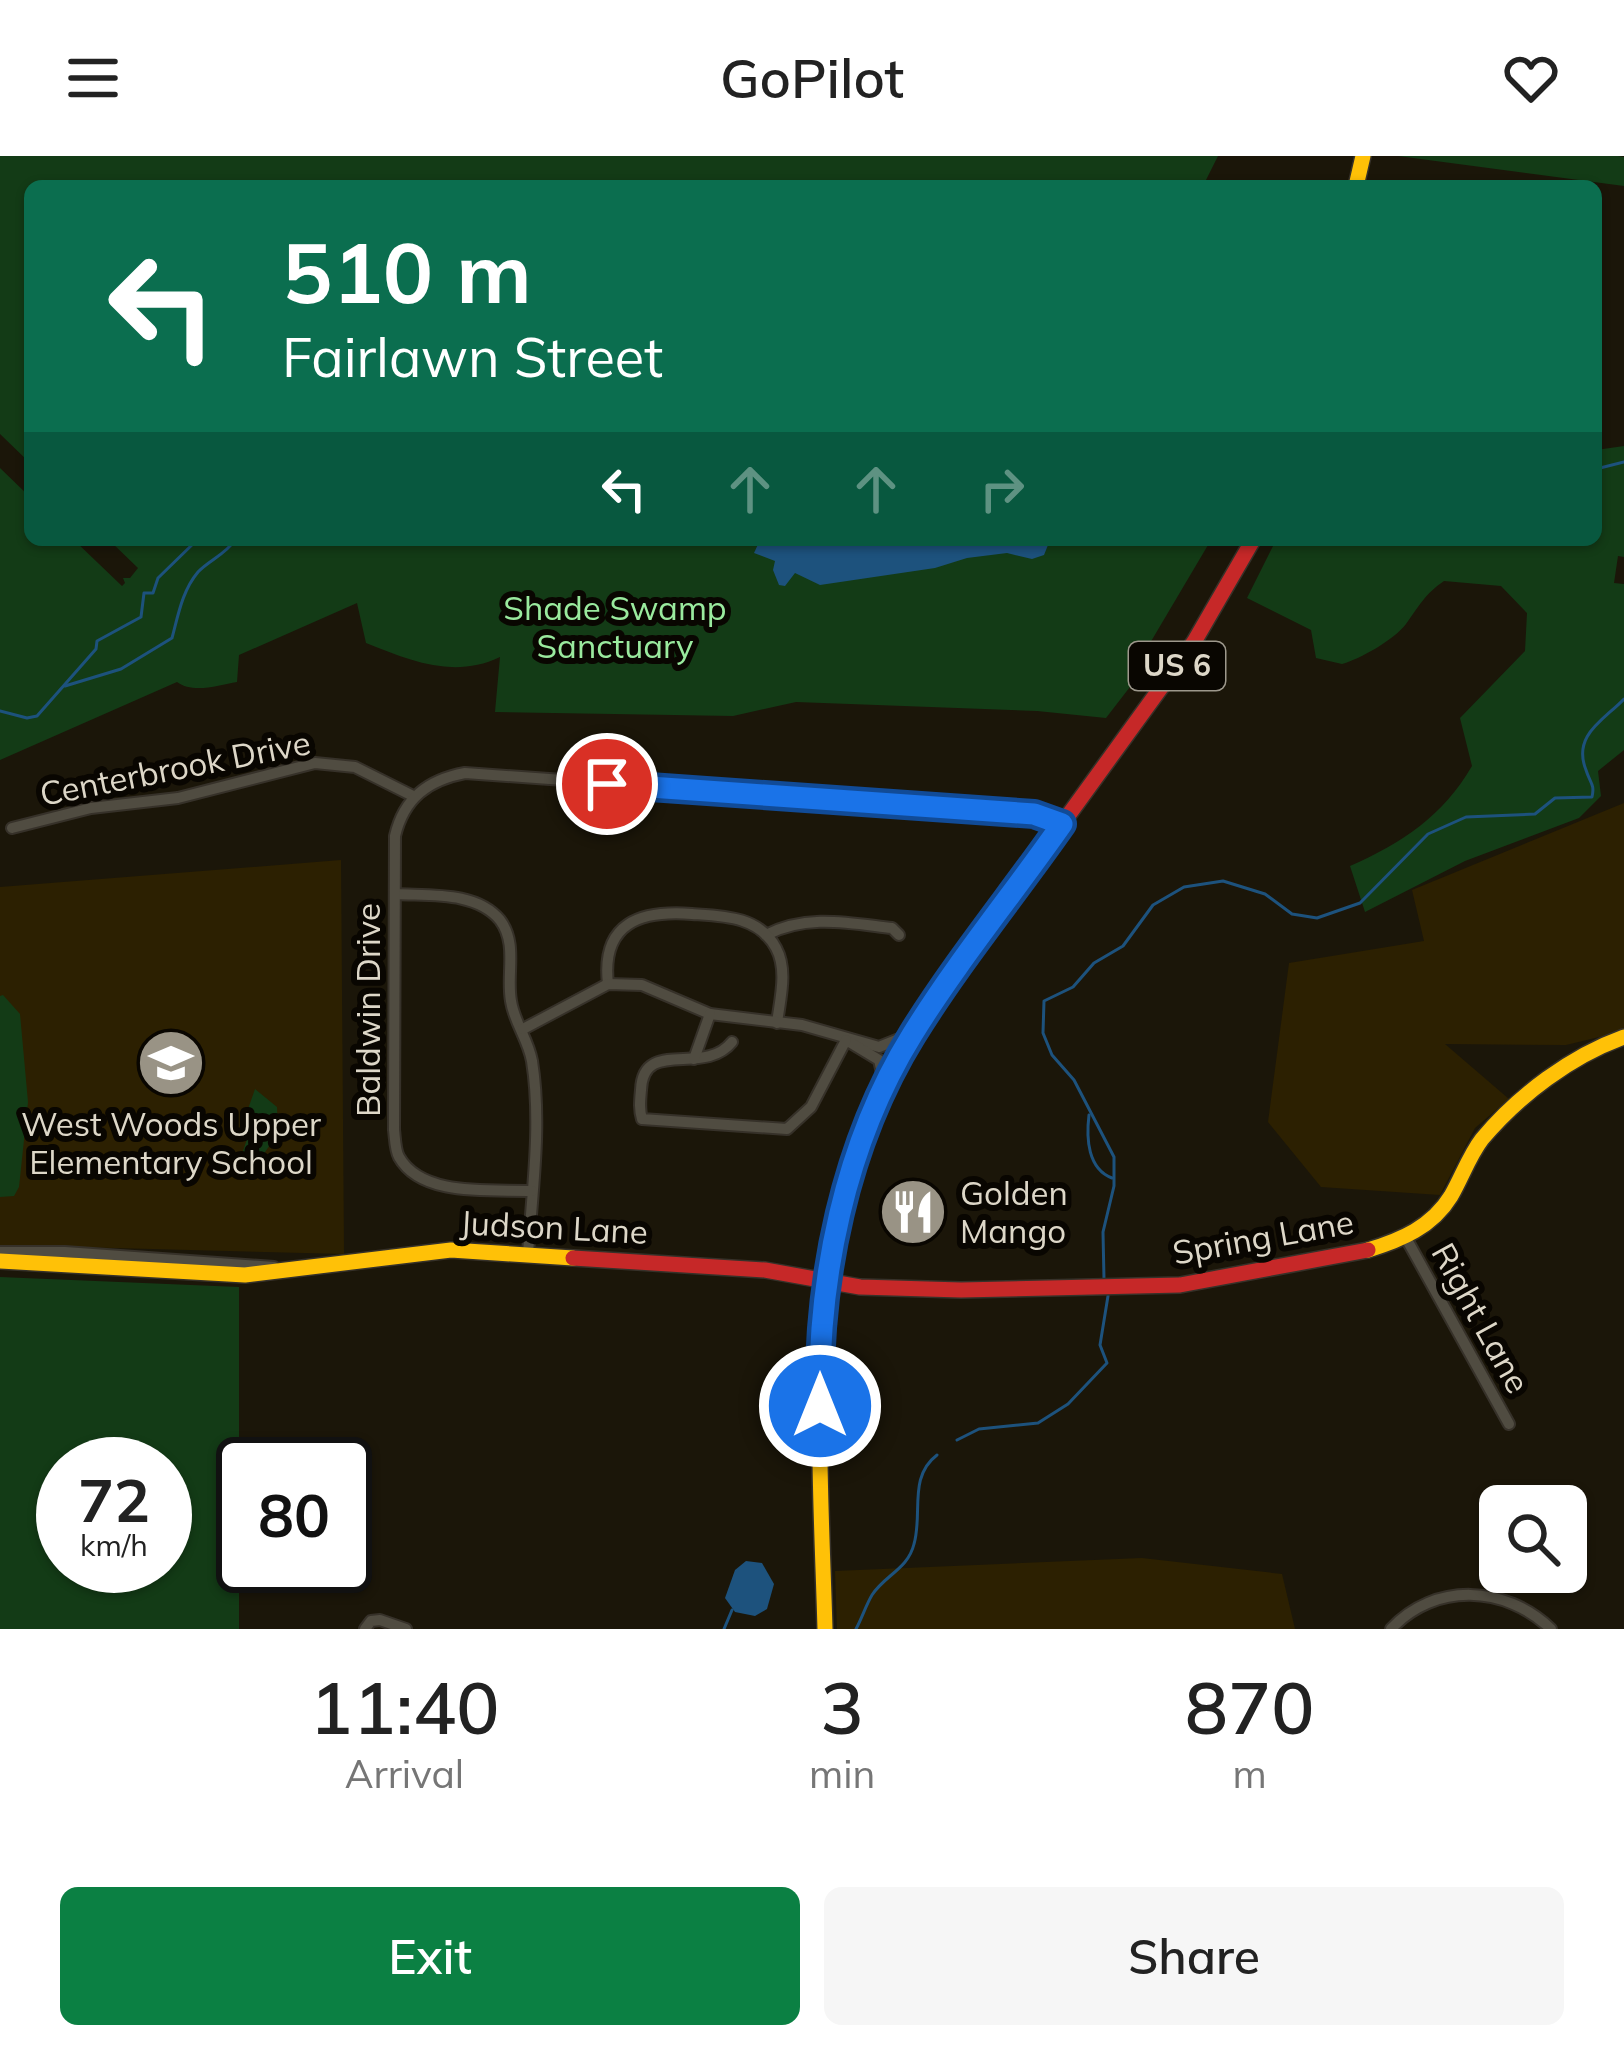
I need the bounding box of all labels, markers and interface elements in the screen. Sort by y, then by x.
text: GoPilot [720,44,904,112]
icon: menu [60,45,126,111]
icon: heart [1498,45,1564,111]
text: 510 m [282,219,532,324]
icon: left [84,228,240,384]
text: Fairlawn Street [282,323,663,391]
icon: left [591,456,657,522]
icon: ahead [717,456,783,522]
icon: ahead [843,456,909,522]
icon: right [969,456,1035,522]
park label: Shade Swamp Sanctuary [503,587,727,666]
road number: US 6 [1129,642,1225,690]
street label: Centerbrook Drive [36,721,314,814]
pin [556,733,658,835]
icon: arrive [574,751,640,817]
street label: Baldwin Drive [347,903,388,1117]
school or university icon: West Woods Upper Elementary School [136,1028,206,1098]
place label: West Woods Upper Elementary School [21,1103,321,1182]
place label: Golden Mango [960,1172,1068,1251]
restaurant icon: Golden Mango [878,1177,948,1247]
street label: Spring Lane [1169,1200,1357,1273]
street label: Judson Lane [459,1201,649,1252]
street label: Right Lane [1423,1236,1539,1400]
position arrow [757,1343,883,1469]
speed limit sign: 80 [216,1437,372,1593]
text: 72 [78,1462,150,1537]
map controls [1479,1485,1587,1593]
button: search [1479,1485,1587,1593]
text: km/h [80,1526,148,1564]
text: 11:40 [310,1662,499,1752]
text: 3 [821,1662,864,1752]
text: 870 [1185,1662,1314,1752]
text: Arrival [345,1749,464,1798]
text: min [809,1749,875,1798]
text: m [1233,1749,1267,1798]
button: Exit [60,1887,800,2025]
button: Share [824,1887,1564,2025]

